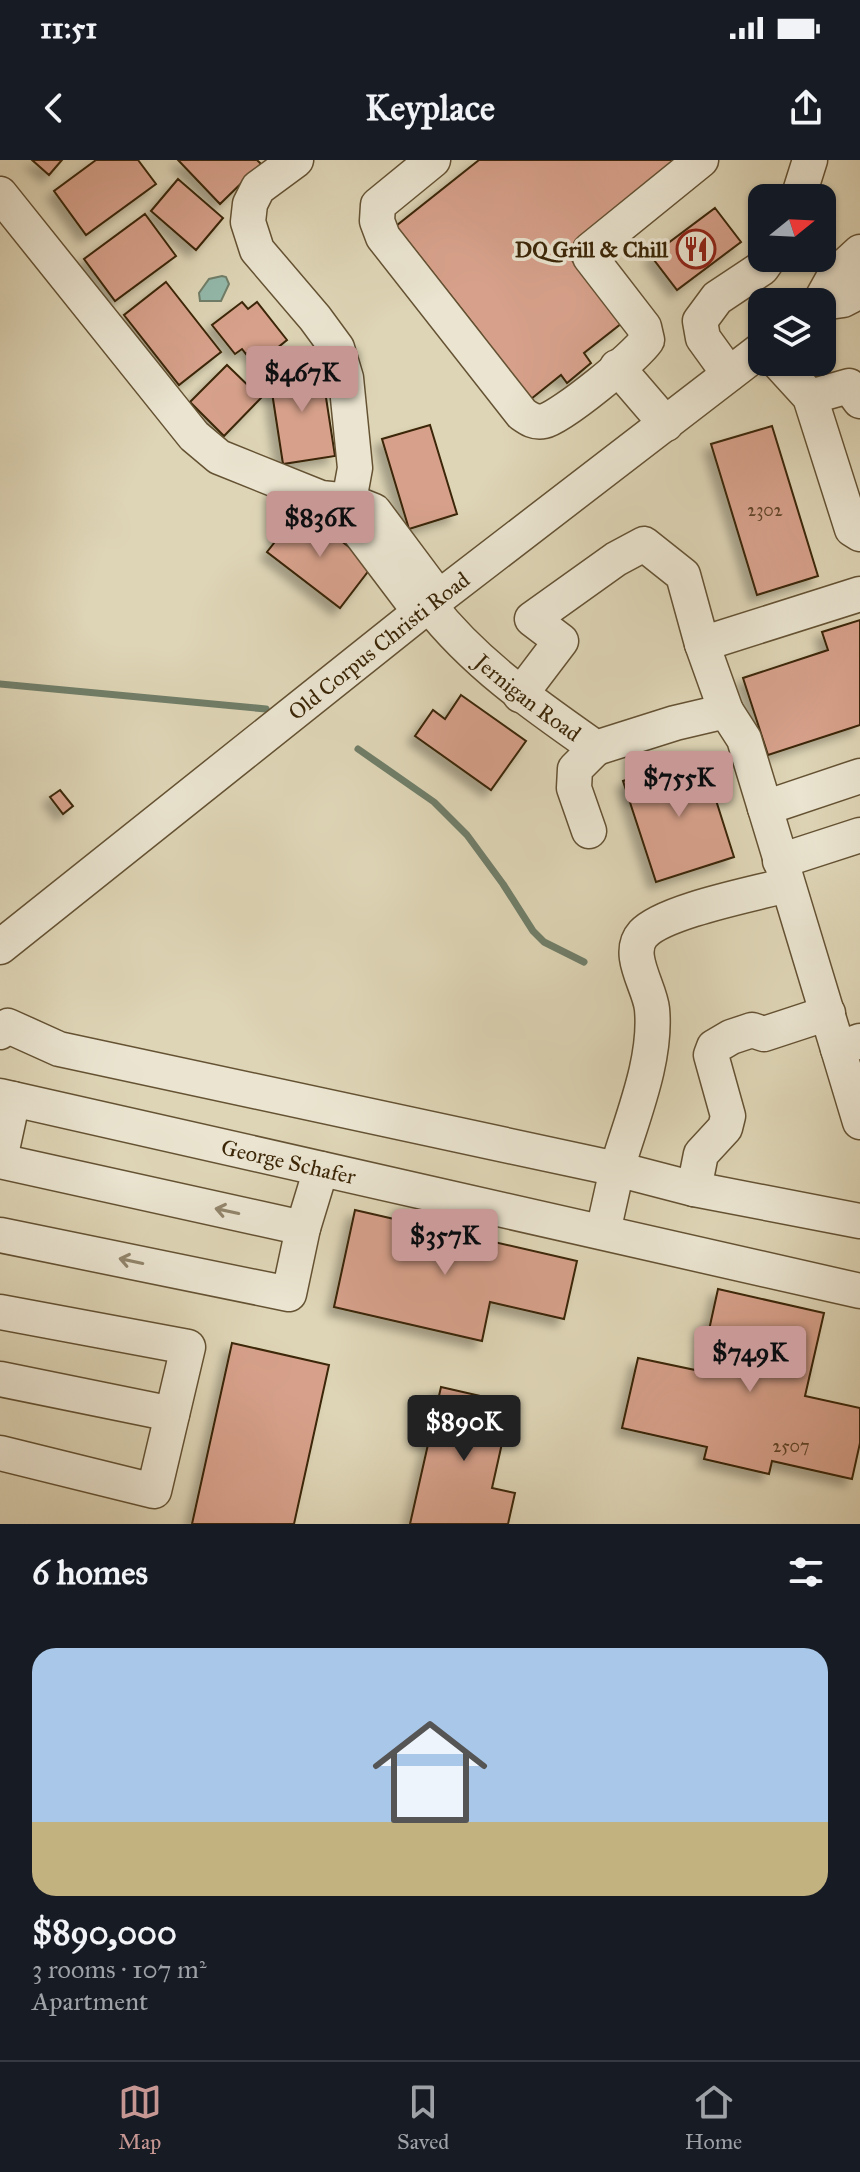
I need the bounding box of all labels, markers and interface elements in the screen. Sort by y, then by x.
text: 11:51 [40,10,97,46]
icon: back [32,86,76,130]
text: Keyplace [365,86,495,130]
icon: share [784,86,828,130]
north arrow [748,184,836,272]
map controls [748,184,836,376]
restaurant icon: DQ Grill & Chill [675,228,717,270]
place label: DQ Grill & Chill [515,236,669,263]
button: layers [748,288,836,376]
pin: $467K [246,346,358,414]
text: $467K [264,356,340,388]
pin: $836K [264,491,376,559]
house number: 2302 [747,499,783,521]
text: $836K [284,501,356,533]
street label: Old Corpus Christi Road [283,566,475,726]
street label: Jernigan Road [467,647,586,747]
pin: $755K [623,751,735,819]
text: $755K [643,761,715,793]
street label: George Schafer [219,1134,359,1190]
one-way arrow [215,1203,240,1218]
pin: $357K [389,1209,501,1277]
text: $357K [410,1219,480,1251]
one-way arrow [118,1253,144,1268]
pin: $749K [694,1326,806,1394]
text: $749K [712,1336,788,1368]
pin: $890K [408,1395,520,1463]
text: $890K [426,1405,502,1437]
house number: 2507 [772,1435,810,1457]
icon: filters [784,1550,828,1594]
text: 6 homes [32,1552,148,1593]
icon: home [358,1700,502,1844]
text: $890,000 [32,1912,177,1953]
text: 3 rooms · 107 m² [32,1953,207,1985]
text: Apartment [32,1985,148,2017]
tab: Map [118,2080,162,2155]
tab: Saved [397,2080,449,2155]
tab: Home [685,2080,742,2155]

